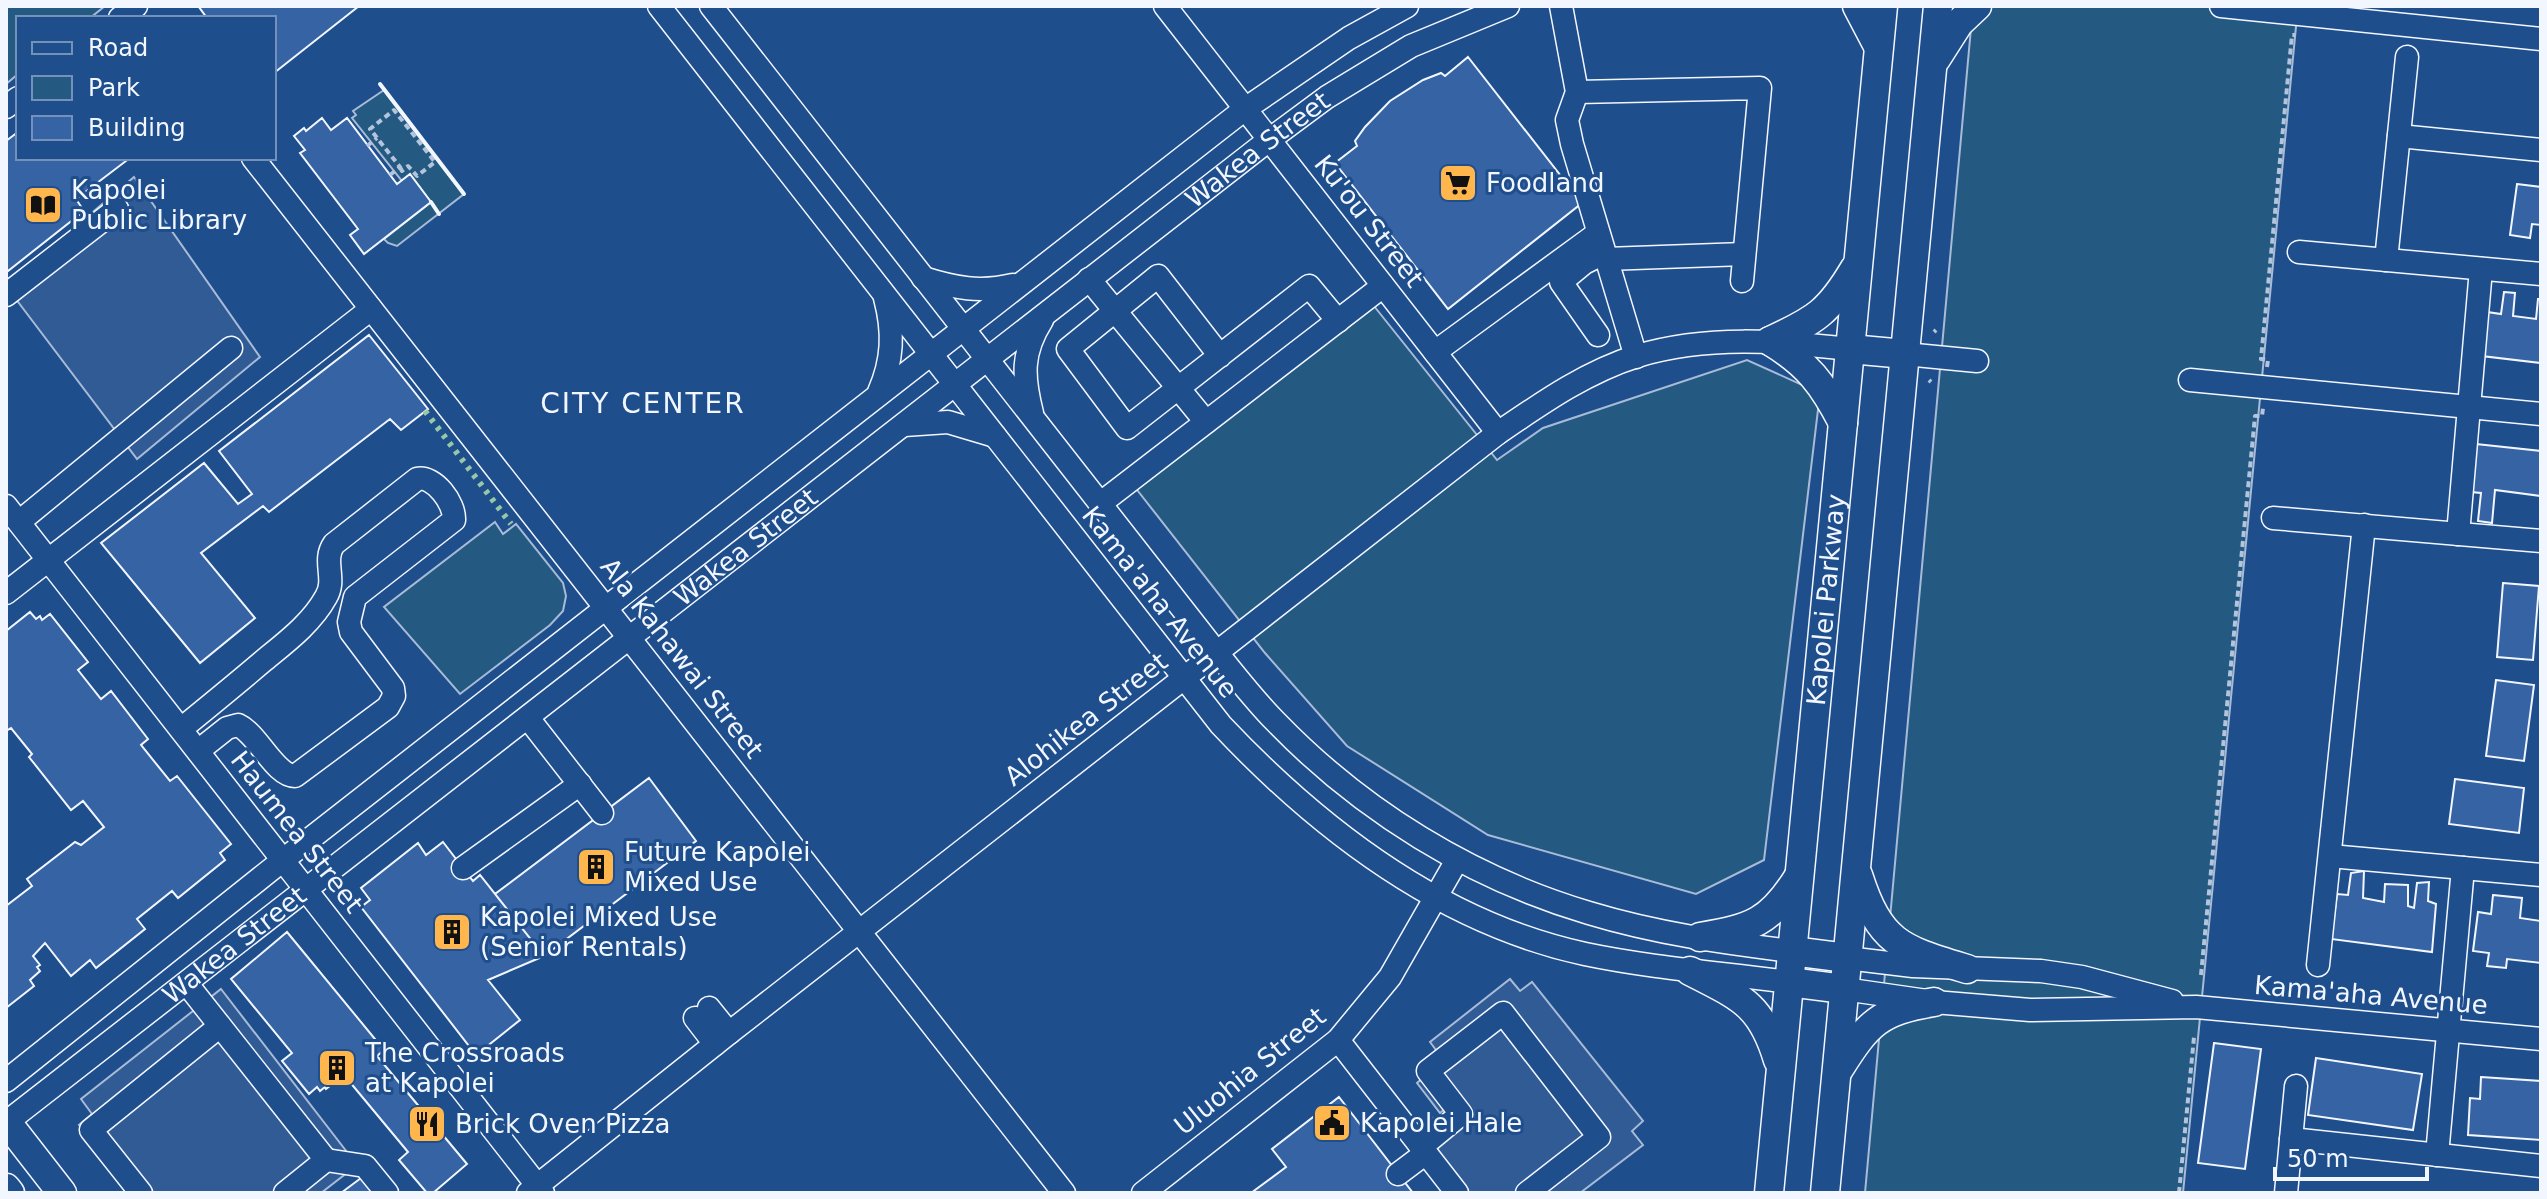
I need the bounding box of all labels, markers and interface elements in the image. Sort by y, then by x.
legend [16,16,276,160]
text: Road [88,34,148,62]
text: Park [88,74,140,102]
street label: Wakea Street [1179,85,1335,214]
text: Building [88,114,185,142]
street label: Ku'ou Street [1308,149,1430,293]
supermarket icon: Foodland [1437,162,1479,204]
place label: Foodland [1486,168,1605,198]
place label: Kapolei Public Library [71,175,247,235]
library icon: Kapolei Public Library [22,184,64,226]
district label: CITY CENTER [540,387,746,420]
street label: Wakea Street [668,482,823,612]
street label: Kapolei Parkway [1801,493,1851,707]
street label: Kama'aha Avenue [1076,501,1244,703]
street label: Ala Kahawai Street [595,552,769,764]
street label: Alohikea Street [999,646,1173,792]
street label: Haumea Street [225,745,369,919]
place label: Future Kapolei Mixed Use [624,837,810,897]
building icon: Future Kapolei Mixed Use [575,846,617,888]
street label: Wakea Street [157,880,312,1010]
place label: Kapolei Mixed Use (Senior Rentals) [480,902,717,962]
building icon: Kapolei Mixed Use (Senior Rentals) [431,911,473,953]
street label: Kama'aha Avenue [2253,970,2489,1020]
street label: Uluohia Street [1168,1001,1332,1141]
place label: The Crossroads at Kapolei [364,1038,565,1098]
building icon: The Crossroads at Kapolei [316,1047,358,1089]
public building icon: Kapolei Hale [1311,1102,1353,1144]
restaurant icon: Brick Oven Pizza [406,1103,448,1145]
place label: Kapolei Hale [1360,1108,1522,1138]
place label: Brick Oven Pizza [455,1109,671,1139]
scale bar [2275,1131,2427,1181]
text: 50 m [2287,1145,2349,1173]

